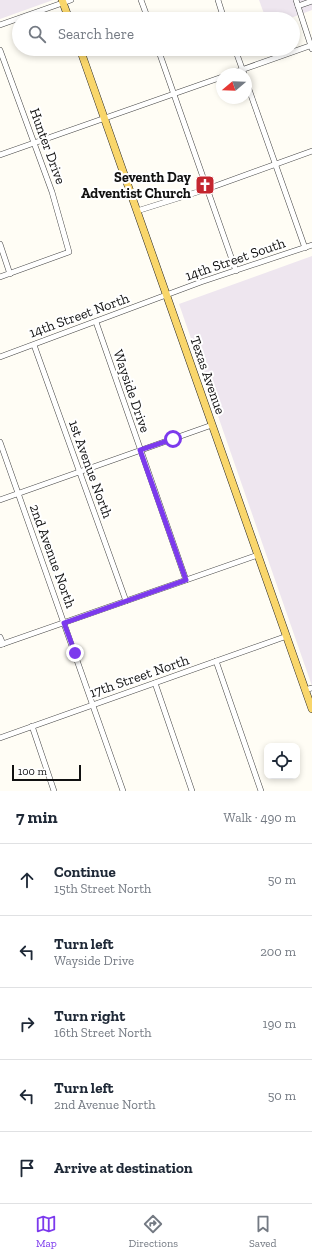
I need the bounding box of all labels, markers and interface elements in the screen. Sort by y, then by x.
search box [12,12,300,56]
icon: search [26,23,48,45]
text: Search here [58,25,134,43]
north arrow [216,68,252,104]
street label: Hunter Drive [26,106,69,187]
place label: Seventh Day Adventist Church [81,169,192,202]
church icon: Seventh Day Adventist Church [194,174,216,196]
street label: 14th Street South [183,234,288,285]
street label: 14th Street North [27,289,132,341]
street label: Texas Avenue [186,334,229,417]
street label: Wayside Drive [109,348,154,435]
street label: 1st Avenue North [65,418,116,521]
route start [164,430,182,448]
street label: 2nd Avenue North [26,502,79,611]
route end [66,644,84,662]
street label: 17th Street North [87,651,191,701]
map controls [264,743,300,779]
button: locate [264,743,300,779]
scale bar [12,763,81,782]
text: 100 m [18,765,47,778]
text: 7 min [16,807,58,827]
text: Walk · 490 m [224,810,296,825]
text: Continue [54,863,116,881]
icon: ahead [16,869,38,891]
text: 50 m [268,872,296,887]
text: 15th Street North [54,881,151,896]
text: Turn left [54,935,114,953]
icon: left [16,941,38,963]
text: 200 m [260,944,296,959]
text: Wayside Drive [54,953,134,968]
text: Turn right [54,1007,125,1025]
icon: right [16,1013,38,1035]
text: 190 m [262,1016,296,1031]
text: 16th Street North [54,1025,152,1040]
text: Turn left [54,1079,114,1097]
icon: left [16,1085,38,1107]
text: 50 m [268,1088,296,1103]
text: 2nd Avenue North [54,1097,156,1112]
icon: arrive [16,1157,38,1179]
text: Arrive at destination [54,1159,193,1177]
tab: Map [35,1213,57,1250]
tab: Directions [128,1213,178,1250]
tab: Saved [249,1213,277,1250]

